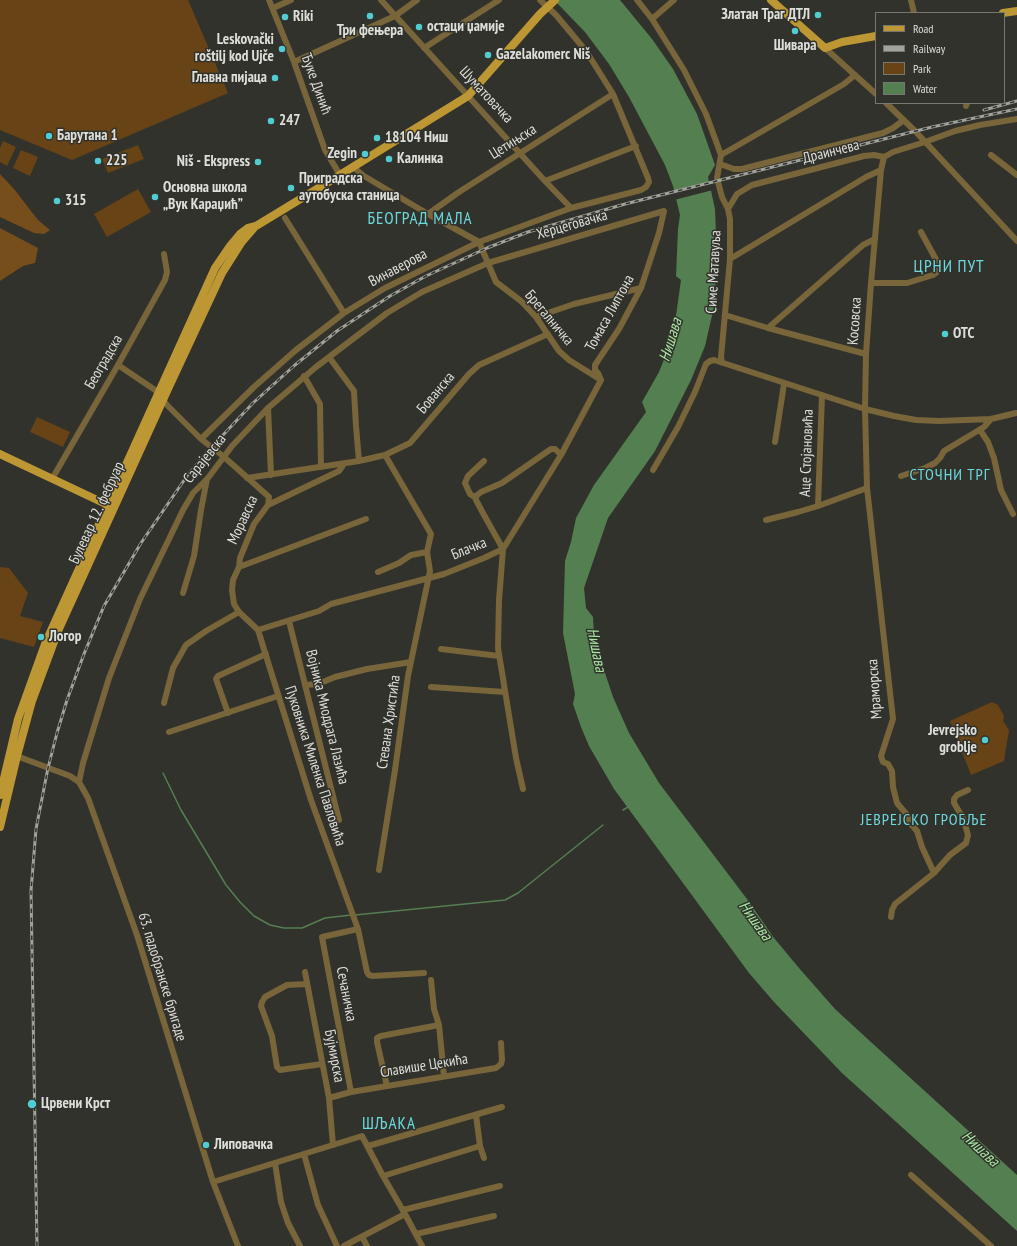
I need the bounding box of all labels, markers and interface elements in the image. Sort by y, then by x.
place label: Златан Траг ДТЛ [721,6,810,24]
place label: Riki [293,8,313,26]
marker: Златан Траг ДТЛ [813,10,823,20]
marker: Три фењера [365,11,375,21]
marker: Riki [280,12,290,22]
legend [875,12,1005,104]
place label: остаци џамије [427,18,505,36]
text: Road [913,21,933,36]
place label: Три фењера [337,22,403,40]
marker: остаци џамије [414,22,424,32]
marker: Шивара [790,26,800,36]
place label: Leskovački roštilj kod Ujče [195,31,274,66]
place label: Шивара [774,37,816,55]
text: Railway [913,41,945,56]
marker: Leskovački roštilj kod Ujče [277,44,287,54]
place label: Gazelakomerc Niš [496,46,590,64]
marker: Gazelakomerc Niš [483,50,493,60]
street label: Ђуке Динић [297,51,335,117]
text: Park [913,61,931,76]
street label: Шуматовачка [455,63,517,127]
place label: Главна пијаца [192,69,267,87]
marker: Главна пијаца [270,73,280,83]
text: Water [913,81,937,96]
place label: 247 [279,112,301,130]
marker: 247 [266,116,276,126]
street label: Цетињска [486,121,540,163]
place label: Барутана 1 [57,127,118,145]
place label: 18104 Ниш [385,129,448,147]
marker: Барутана 1 [44,131,54,141]
marker: 18104 Ниш [372,133,382,143]
street label: Драинчева [801,136,861,168]
place label: Zegin [328,145,357,163]
marker: Zegin [360,149,370,159]
place label: Калинка [397,150,443,168]
place label: 225 [106,152,128,170]
place label: Niš - Ekspress [177,153,250,171]
marker: Калинка [384,154,394,164]
marker: 225 [93,156,103,166]
marker: Niš - Ekspress [253,157,263,167]
place label: Приградска аутобуска станица [299,170,400,205]
place label: Основна школа „Вук Караџић” [163,179,247,214]
marker: Приградска аутобуска станица [286,183,296,193]
place label: 315 [65,192,87,210]
marker: Основна школа „Вук Караџић” [150,192,160,202]
marker: 315 [52,196,62,206]
street label: Херцеговачка [534,206,610,244]
district label: БЕОГРАД МАЛА [367,209,473,229]
street label: Симе Матавуља [703,230,725,314]
street label: Винаверова [366,245,430,291]
district label: ЦРНИ ПУТ [914,257,984,277]
street label: Томаса Липтона [582,272,638,354]
street label: Брегалничка [521,287,577,349]
street label: Косовска [844,296,866,346]
water label: Нишава [655,316,687,364]
place label: OTC [953,325,974,343]
marker: OTC [940,329,950,339]
street label: Београдска [81,332,127,392]
street label: Бованска [413,369,459,417]
street label: Аце Стојановића [796,409,818,497]
street label: Сарајевска [180,431,230,487]
street label: Булевар 12. фебруар [65,459,129,567]
district label: СТОЧНИ ТРГ [910,465,990,485]
street label: Моравска [224,493,262,547]
street label: Блачка [449,534,489,564]
water label: Нишава [582,626,610,674]
place label: Логор [49,628,81,646]
marker: Логор [36,632,46,642]
street label: Војника Миодрага Лазића [302,648,352,786]
street label: Мраморска [864,658,886,720]
street label: Стевана Христића [374,674,404,770]
street label: Пуковника Миленка Павловића [281,684,349,848]
place label: Jevrejsko groblje [928,722,977,757]
marker: Jevrejsko groblje [980,735,990,745]
district label: ЈЕВРЕЈСКО ГРОБЉЕ [861,810,987,830]
water label: Нишава [734,897,776,945]
street label: 63. падобранске бригаде [134,910,190,1044]
street label: Сечаничка [332,965,360,1023]
street label: Бујмирска [320,1028,348,1084]
street label: Славише Цекића [379,1050,469,1082]
place label: Црвени Крст [41,1095,110,1113]
marker: Црвени Крст [26,1098,38,1110]
district label: ШЉАКА [362,1114,416,1134]
water label: Нишава [957,1127,1003,1171]
place label: Липовачка [214,1136,273,1154]
marker: Липовачка [201,1140,211,1150]

